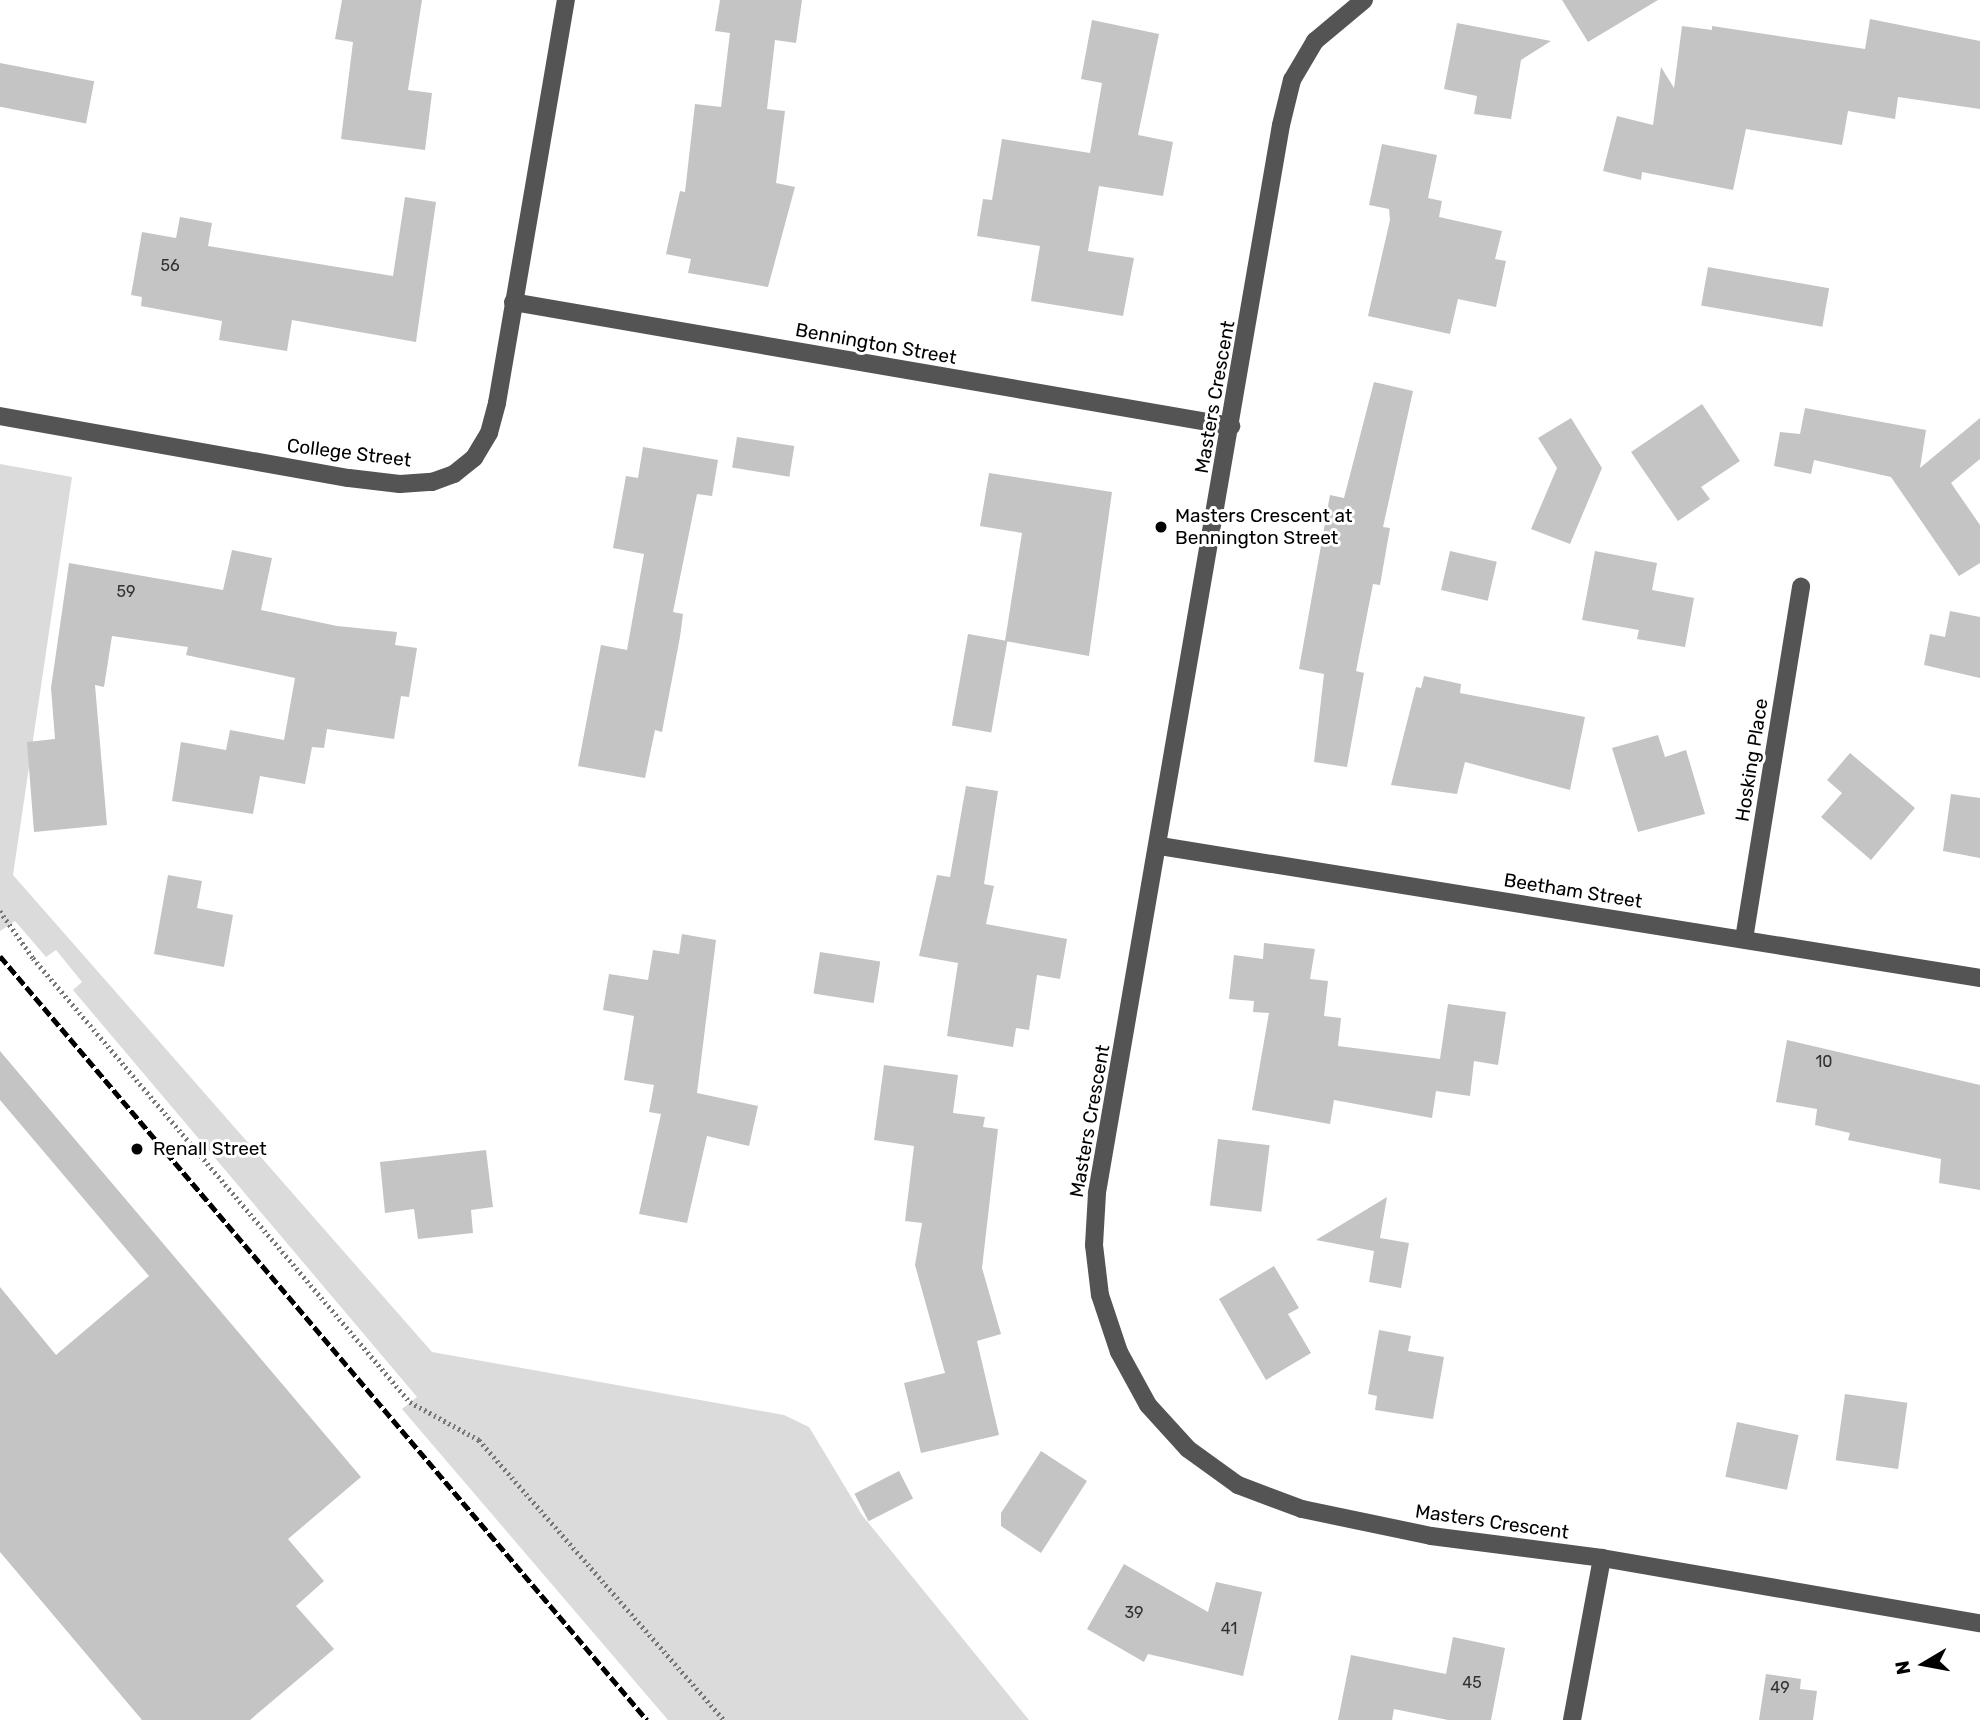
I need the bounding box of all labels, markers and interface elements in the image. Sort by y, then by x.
house number: 56 [160,256,180,276]
street label: Bennington Street [794,319,958,369]
street label: Masters Crescent [1190,319,1240,475]
street label: College Street [286,434,412,472]
place label: Masters Crescent at Bennington Street [1175,505,1352,549]
marker: Masters Crescent at Bennington Street [1153,519,1169,535]
house number: 59 [117,582,135,602]
street label: Hosking Place [1731,697,1773,823]
street label: Beetham Street [1502,869,1644,913]
street label: Masters Crescent [1065,1043,1115,1199]
house number: 10 [1815,1052,1833,1072]
place label: Renall Street [153,1138,267,1160]
marker: Renall Street [127,1139,147,1159]
street label: Masters Crescent [1414,1500,1570,1544]
house number: 39 [1124,1603,1144,1623]
house number: 41 [1221,1619,1237,1639]
north arrow [1889,1629,1959,1699]
text: N [1890,1659,1915,1676]
house number: 45 [1462,1673,1482,1693]
house number: 49 [1770,1678,1790,1698]

